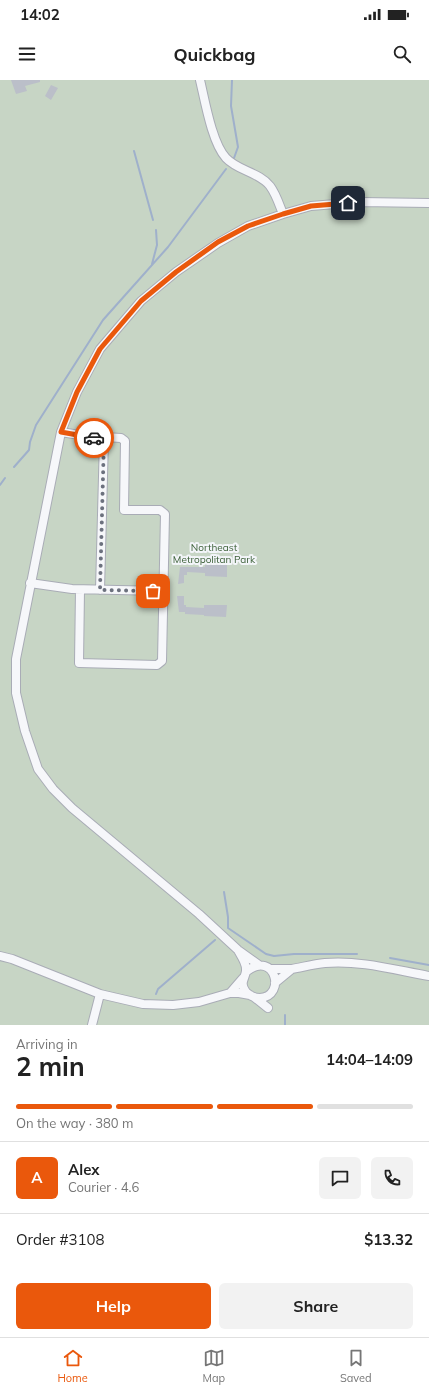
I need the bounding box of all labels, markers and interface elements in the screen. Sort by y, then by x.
text: 14:02 [20,5,60,24]
icon: menu [16,43,38,65]
text: Quickbag [173,43,256,66]
icon: search [391,43,413,65]
pin [331,186,365,220]
icon: home [337,192,359,214]
courier [74,418,114,458]
icon: car [83,427,105,449]
park label: Northeast Metropolitan Park [173,541,256,566]
pin [136,574,170,608]
icon: bag [142,580,164,602]
text: Arriving in [16,1036,78,1052]
text: 2 min [16,1050,85,1083]
text: 14:04–14:09 [326,1050,413,1069]
text: On the way · 380 m [16,1115,133,1131]
button: chat [319,1157,361,1199]
button: phone [371,1157,413,1199]
text: Alex [68,1160,100,1179]
text: A [31,1168,43,1187]
text: Courier · 4.6 [68,1179,139,1195]
text: Order #3108 [16,1230,104,1249]
text: $13.32 [364,1230,413,1249]
button: Help [16,1283,211,1329]
button: Share [219,1283,413,1329]
tab: Home [57,1347,88,1385]
tab: Map [202,1347,225,1385]
tab: Saved [340,1347,372,1385]

